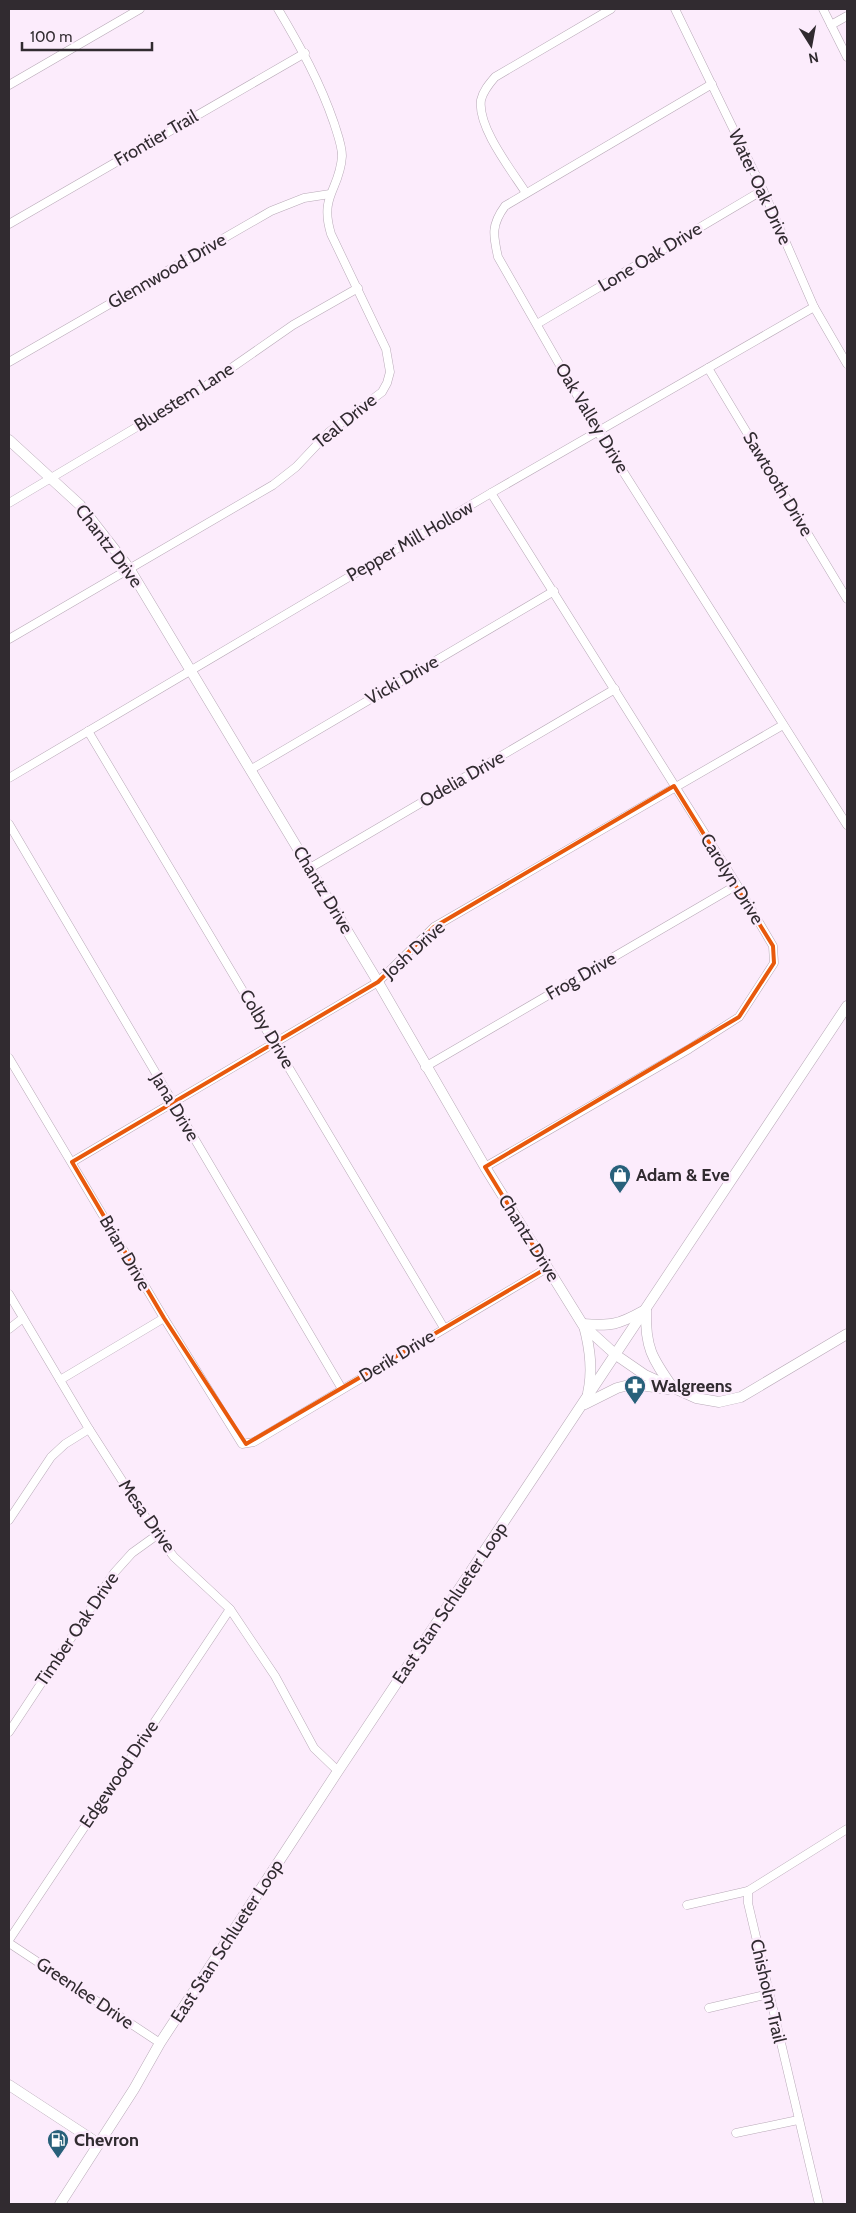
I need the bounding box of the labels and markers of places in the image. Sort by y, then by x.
shop icon: Adam & Eve [608,1163,632,1194]
place label: Adam & Eve [636,1164,730,1186]
pharmacy icon: Walgreens [623,1374,647,1405]
place label: Walgreens [651,1375,733,1397]
fuel station icon: Chevron [46,2128,70,2159]
place label: Chevron [74,2129,139,2151]

